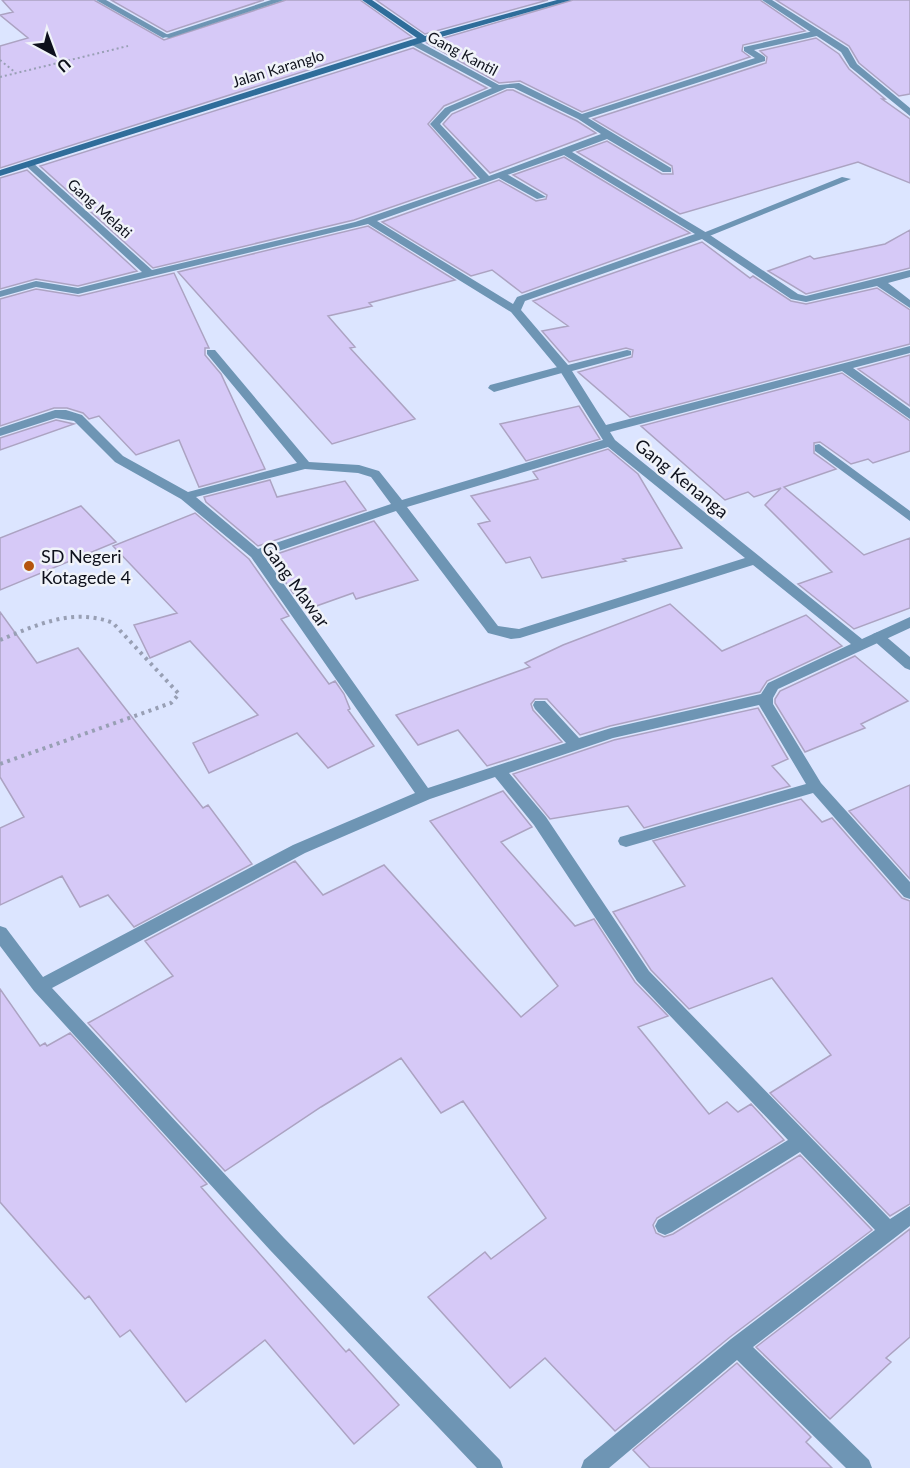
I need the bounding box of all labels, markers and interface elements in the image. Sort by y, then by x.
north arrow [24,24,84,84]
street label: Gang Kantil [425,27,501,79]
street label: Jalan Karanglo [230,45,326,91]
text: U [53,55,75,77]
street label: Gang Melati [64,174,136,242]
street label: Gang Kenanga [631,434,733,522]
street label: Gang Mawar [257,537,335,632]
place label: SD Negeri Kotagede 4 [41,545,131,588]
marker: SD Negeri Kotagede 4 [22,559,36,573]

